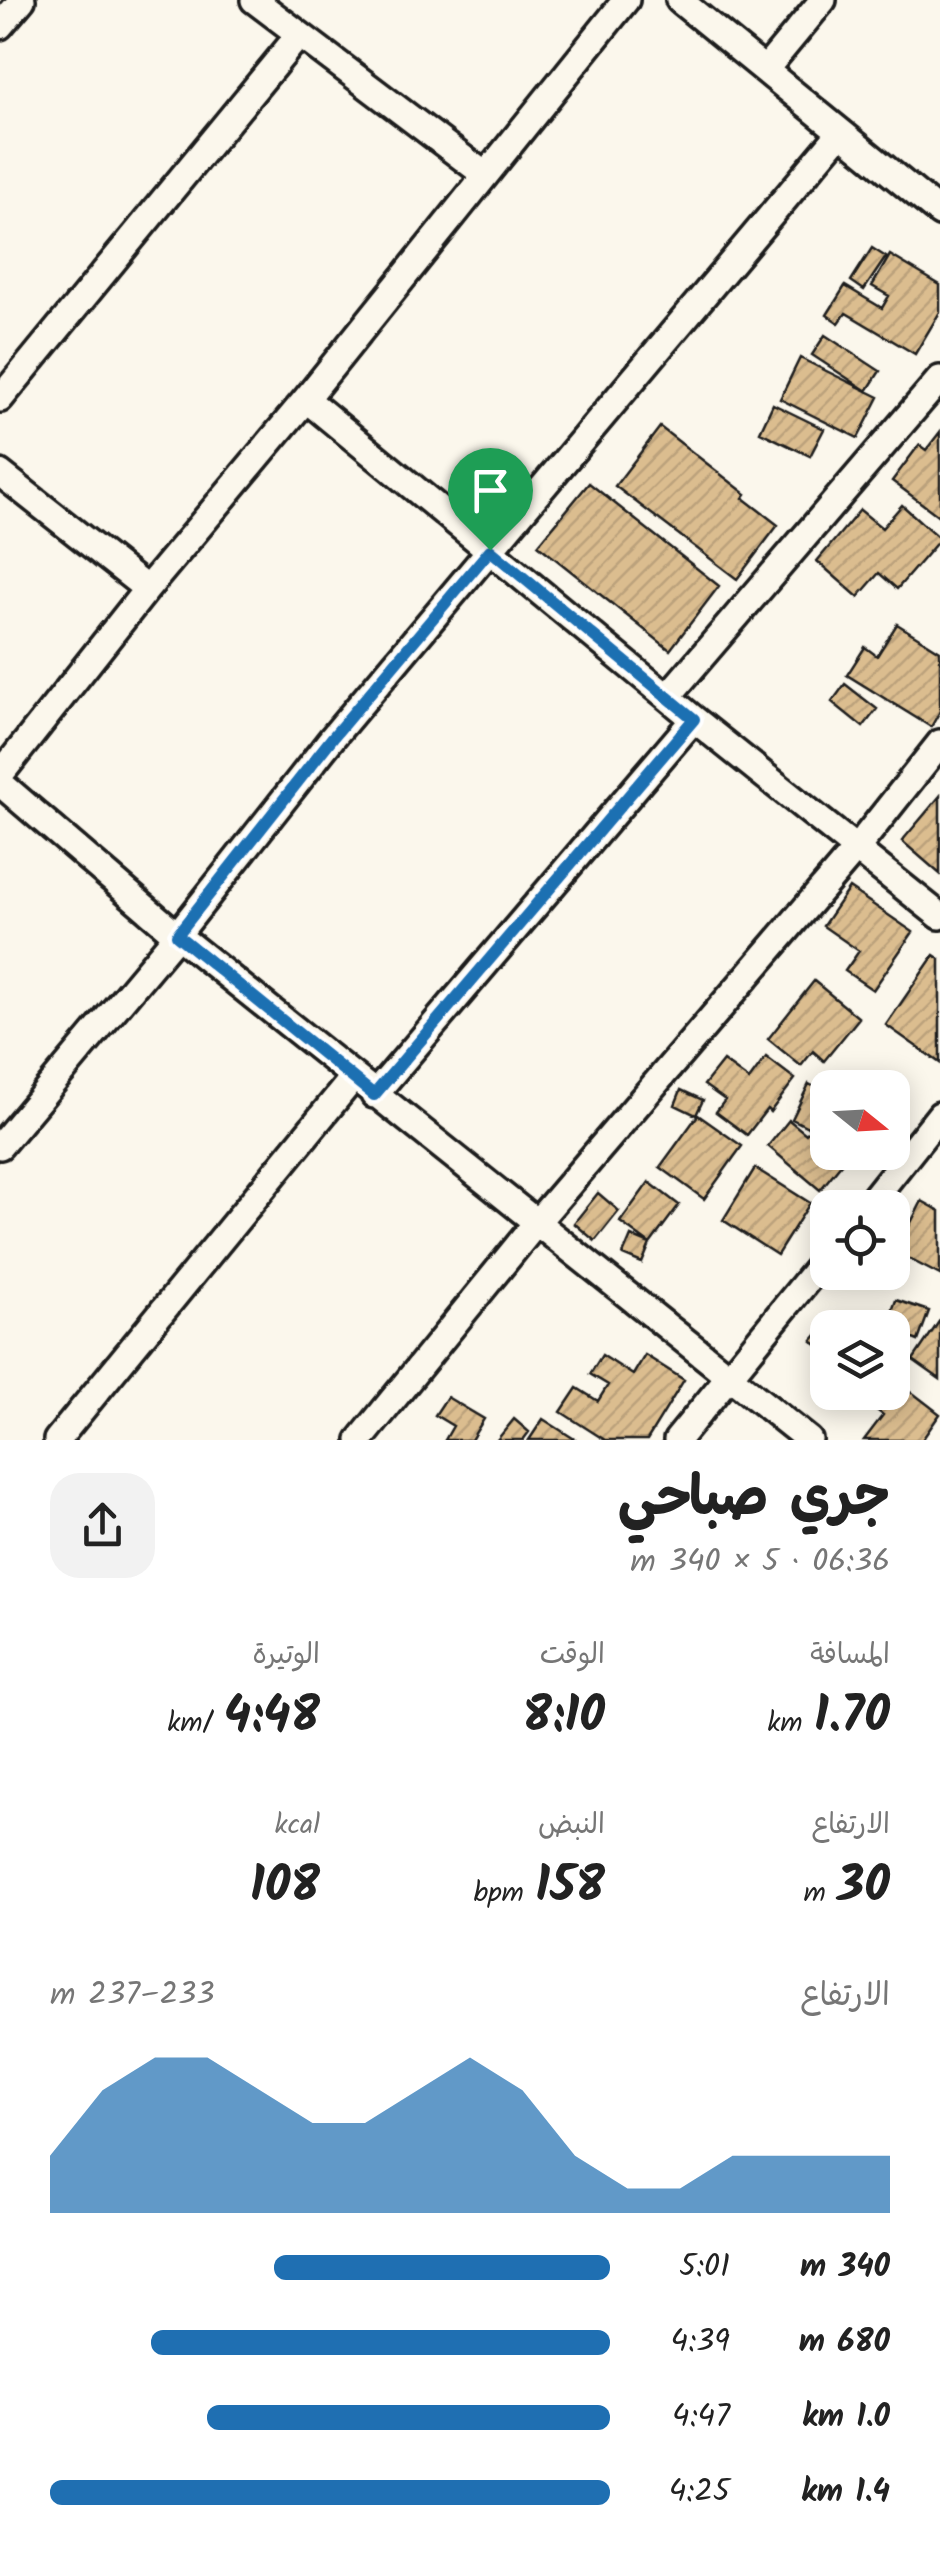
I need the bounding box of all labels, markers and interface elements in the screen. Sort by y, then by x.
pin [448,448,533,551]
icon: arrive [463,463,518,518]
north arrow [810,1070,910,1170]
map controls [810,1070,910,1410]
button: locate [810,1190,910,1290]
button: layers [810,1310,910,1410]
text: جري صباحي [618,1456,890,1543]
button: share [50,1473,155,1578]
text: 06:36 · 5 × 340 m [630,1537,890,1588]
text: الوتيرة [252,1633,320,1678]
text: الوقت [540,1633,605,1678]
text: المسافة [810,1633,890,1678]
text: 4:48 [224,1678,320,1758]
text: 8:10 [522,1678,605,1758]
text: 1.70 [814,1678,890,1758]
text: /km [167,1701,224,1746]
text: km [767,1701,814,1746]
text: kcal [274,1803,320,1848]
text: النبض [538,1803,605,1848]
text: الارتفاع [811,1803,890,1848]
text: 108 [250,1848,320,1928]
text: 158 [535,1848,605,1928]
text: 30 [837,1848,890,1928]
text: bpm [473,1871,535,1916]
text: m [803,1871,837,1916]
text: 233–237 m [50,1970,215,2021]
text: الارتفاع [800,1971,890,2022]
text: 5:01 [679,2242,730,2293]
text: 340 m [800,2242,890,2293]
text: 4:39 [671,2317,730,2368]
text: 680 m [799,2317,890,2368]
text: 4:47 [672,2392,730,2443]
text: 1.0 km [802,2392,890,2443]
text: 4:25 [669,2467,730,2518]
text: 1.4 km [801,2467,890,2518]

